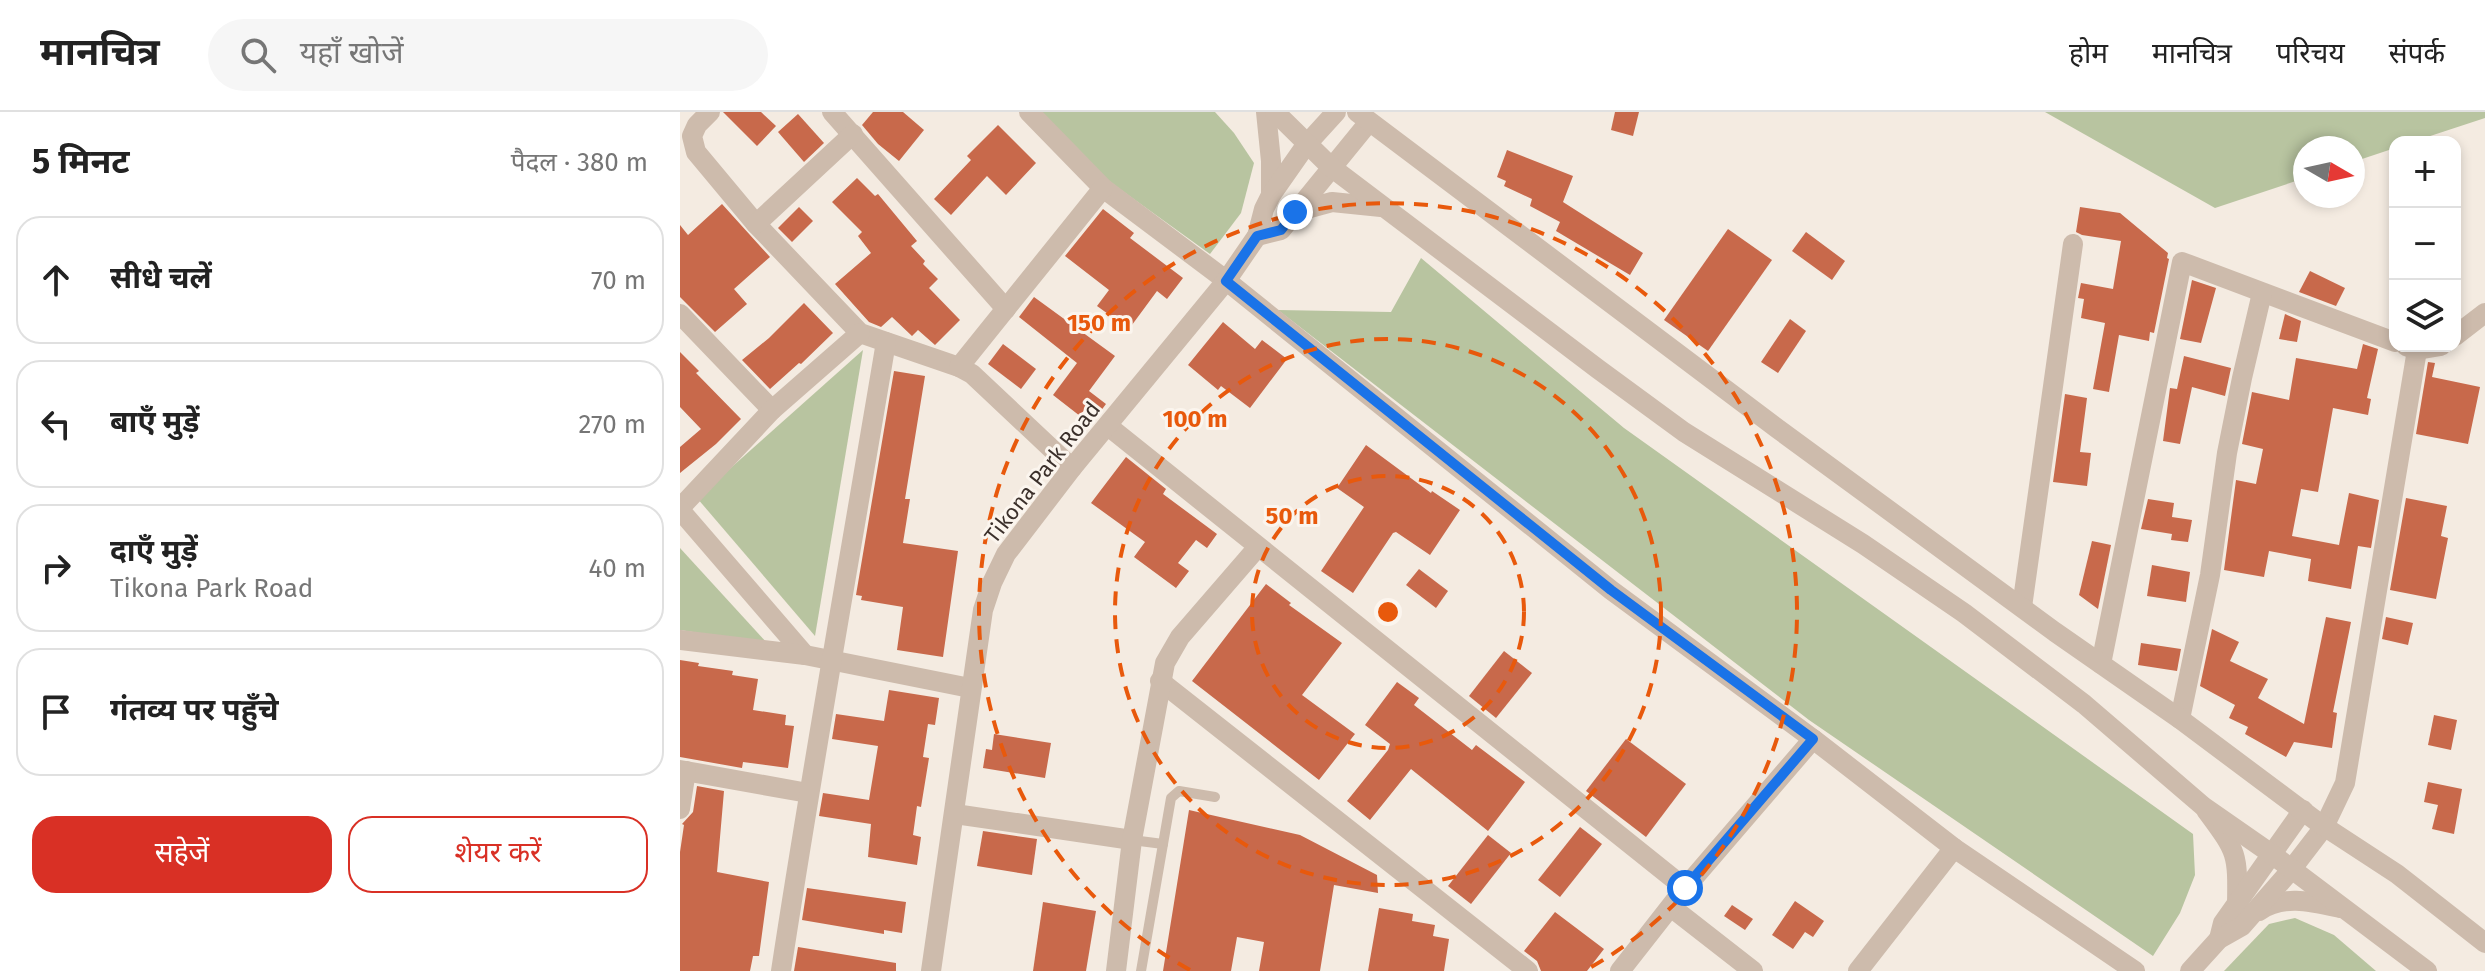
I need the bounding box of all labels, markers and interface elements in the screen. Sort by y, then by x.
search box [208,19,768,91]
text: मानचित्र [40,29,160,75]
icon: search [236,33,280,77]
text: यहाँ खोजें [300,35,403,71]
text: होम [2069,37,2108,70]
text: मानचित्र [2152,37,2232,70]
text: परिचय [2276,37,2345,70]
text: संपर्क [2389,37,2445,70]
north arrow [2293,136,2365,208]
map controls [2389,136,2461,352]
button: + [2389,136,2461,208]
text: 5 मिनट [32,141,130,182]
text: पैदल · 380 m [511,147,648,178]
route end [1277,194,1313,230]
button: − [2389,208,2461,280]
icon: ahead [34,258,78,302]
text: सीधे चलें [110,260,212,296]
text: 70 m [591,265,646,296]
button: layers [2389,280,2461,352]
text: 150 m [1067,309,1131,337]
street label: Tikona Park Road [979,396,1106,548]
icon: left [34,402,78,446]
text: बाएँ मुड़ें [110,404,199,440]
text: 100 m [1162,405,1228,433]
text: 270 m [578,409,646,440]
text: 50 m [1266,502,1318,530]
text: दाएँ मुड़ें [110,533,198,569]
icon: right [34,546,78,590]
text: 40 m [588,553,646,584]
text: Tikona Park Road [110,573,313,604]
centre of rings [1374,598,1402,626]
icon: arrive [34,690,78,734]
text: गंतव्य पर पहुँचे [110,692,278,728]
button: सहेजें [32,816,332,893]
button: शेयर करें [348,816,648,893]
route start [1667,870,1703,906]

